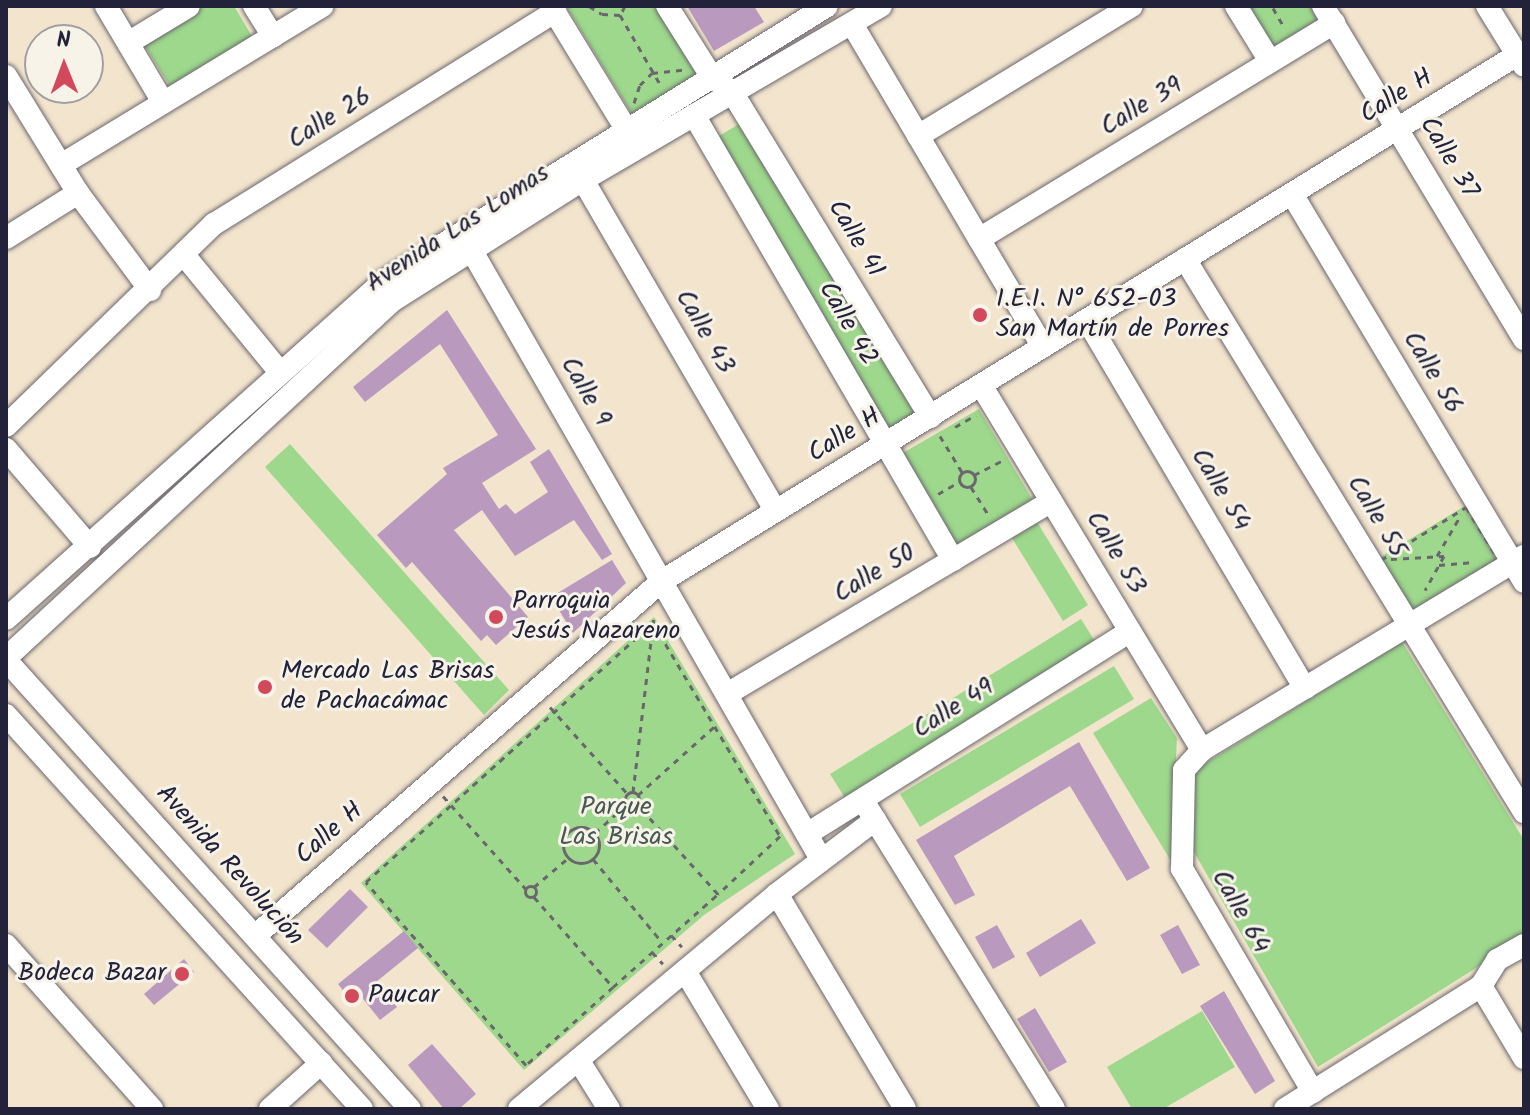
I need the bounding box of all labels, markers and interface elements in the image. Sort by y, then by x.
north arrow [24,24,104,104]
text: N [56,24,71,59]
street label: Calle H [1355,63,1439,131]
street label: Calle 39 [1095,70,1189,144]
street label: Calle 26 [283,81,377,157]
street label: Calle 37 [1412,112,1484,204]
street label: Avenida Las Lomas [361,158,555,300]
street label: Calle 41 [820,194,890,284]
street label: Calle 42 [810,276,884,372]
street label: Calle 43 [668,284,740,380]
place label: I.E.I. N° 652-03 San Martín de Porres [996,284,1229,346]
marker: I.E.I. N° 652-03 San Martín de Porres [971,306,989,324]
street label: Calle 56 [1395,326,1469,420]
street label: Calle 9 [553,352,617,432]
street label: Calle H [803,402,887,470]
street label: Calle 54 [1183,443,1257,537]
street label: Calle 55 [1339,470,1413,564]
street label: Calle 53 [1078,506,1152,600]
street label: Calle 50 [829,538,921,610]
place label: Parroquia Jesús Nazareno [512,586,680,648]
marker: Parroquia Jesús Nazareno [487,608,505,626]
place label: Mercado Las Brisas de Pachacámac [281,656,494,718]
street label: Calle 49 [908,672,1000,746]
marker: Mercado Las Brisas de Pachacámac [256,678,274,696]
street label: Avenida Revolución [148,779,310,953]
park label: Parque Las Brisas [559,792,673,854]
street label: Calle H [290,796,370,872]
street label: Calle 64 [1204,865,1276,959]
place label: Bodeca Bazar [18,958,166,990]
marker: Bodeca Bazar [173,965,191,983]
place label: Paucar [368,980,439,1012]
marker: Paucar [343,987,361,1005]

